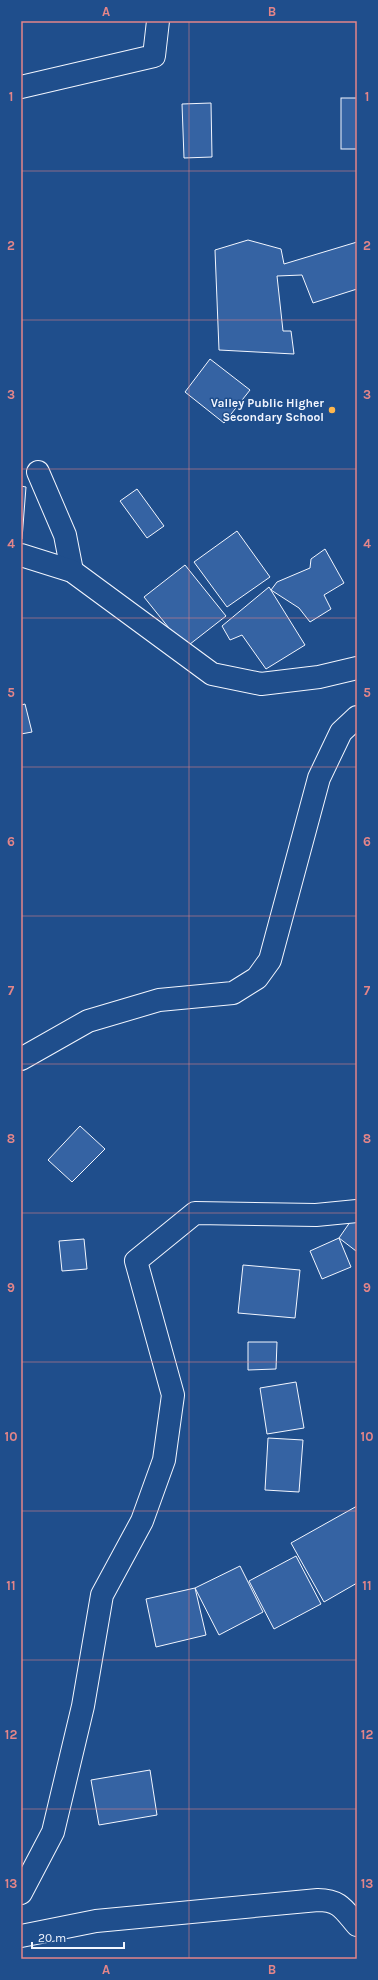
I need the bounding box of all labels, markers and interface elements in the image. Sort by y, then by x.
text: A [102,4,110,19]
text: B [268,4,276,19]
text: 1 [9,89,13,104]
text: 1 [365,89,369,104]
text: 2 [7,238,15,253]
text: 2 [363,238,371,253]
text: 3 [7,387,15,402]
text: 3 [363,387,371,402]
place label: Valley Public Higher Secondary School [211,396,324,424]
marker: Valley Public Higher Secondary School [327,405,337,415]
text: 4 [7,536,15,551]
text: 4 [363,536,371,551]
text: 5 [7,685,15,700]
text: 5 [363,685,371,700]
text: 6 [7,834,15,849]
text: 6 [363,834,371,849]
text: 7 [8,983,15,998]
text: 7 [364,983,371,998]
text: 8 [7,1131,15,1146]
text: 8 [363,1131,371,1146]
text: 9 [7,1280,15,1295]
text: 9 [363,1280,371,1295]
text: 10 [5,1429,17,1444]
text: 10 [361,1429,373,1444]
text: 11 [6,1578,16,1593]
text: 11 [362,1578,372,1593]
text: 12 [5,1727,17,1742]
text: 12 [361,1727,373,1742]
text: 13 [5,1876,17,1891]
text: 13 [361,1876,373,1891]
scale bar [32,1924,124,1950]
text: 20 m [38,1931,66,1945]
text: A [102,1962,110,1977]
text: B [268,1962,276,1977]

